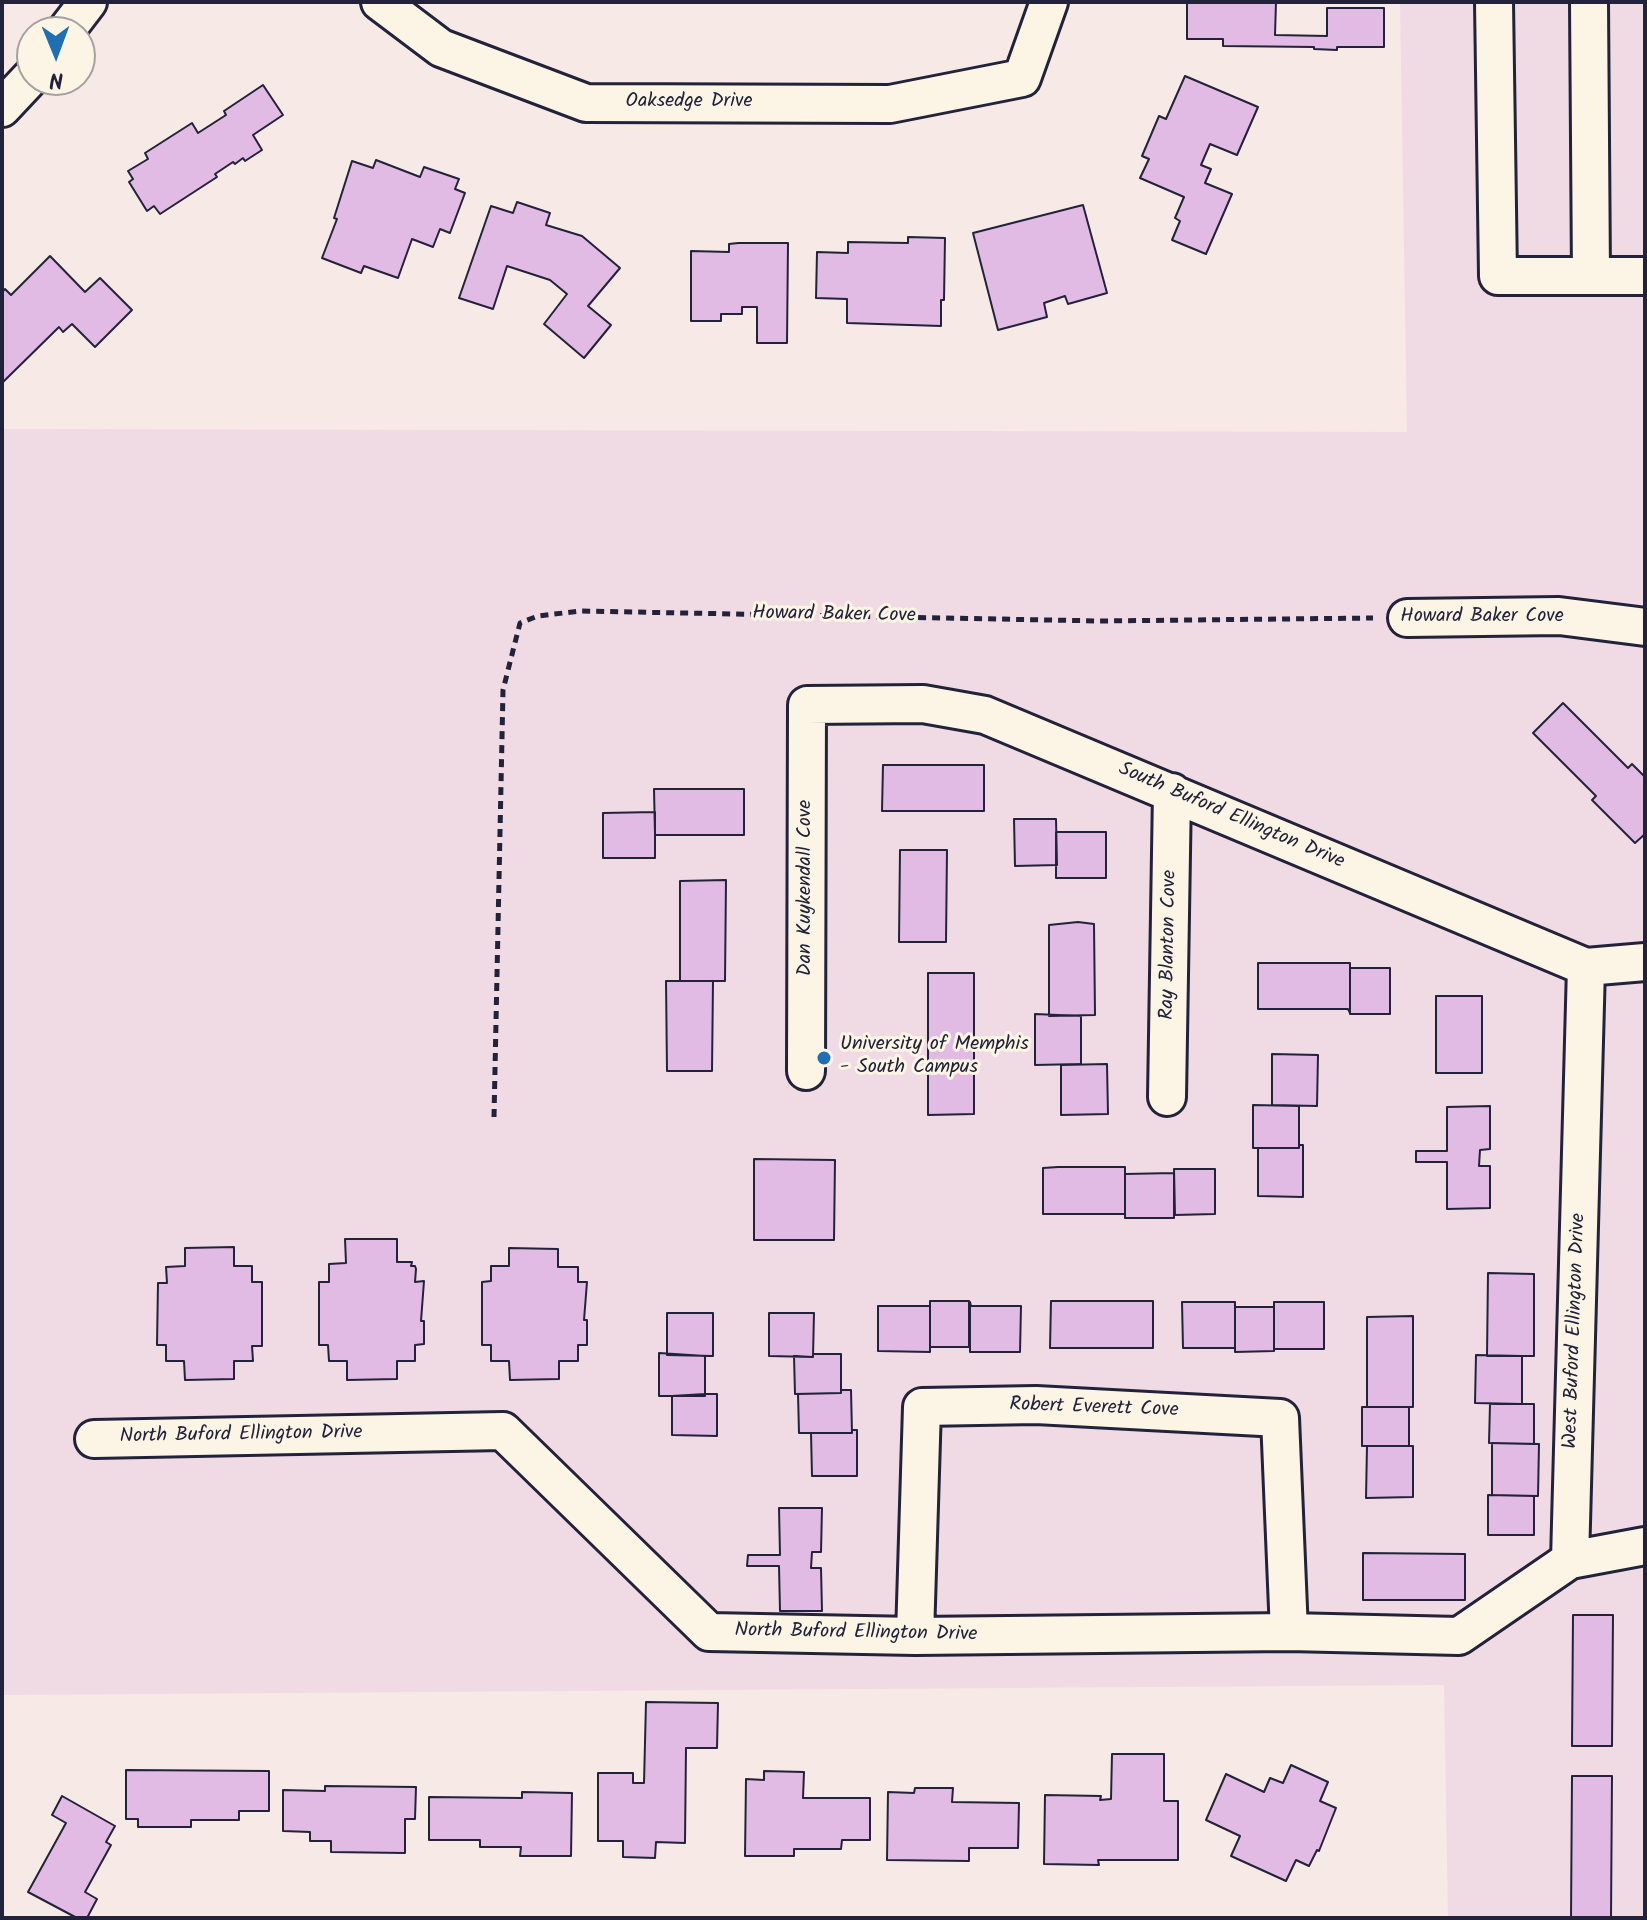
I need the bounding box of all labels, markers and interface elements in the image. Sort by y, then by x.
north arrow [16,16,96,96]
text: N [49,61,64,96]
street label: Oaksedge Drive [626,91,752,115]
street label: Howard Baker Cove [752,603,916,629]
street label: Howard Baker Cove [1400,606,1564,630]
street label: South Buford Ellington Drive [1114,758,1348,876]
street label: Dan Kuykendall Cove [795,800,819,976]
street label: Ray Blanton Cove [1157,870,1183,1020]
place label: University of Memphis - South Campus [840,1034,1029,1081]
marker: University of Memphis - South Campus [815,1049,833,1067]
street label: West Buford Ellington Drive [1560,1213,1592,1449]
street label: Robert Everett Cove [1009,1394,1179,1424]
street label: North Buford Ellington Drive [119,1422,363,1450]
street label: North Buford Ellington Drive [734,1620,978,1648]

